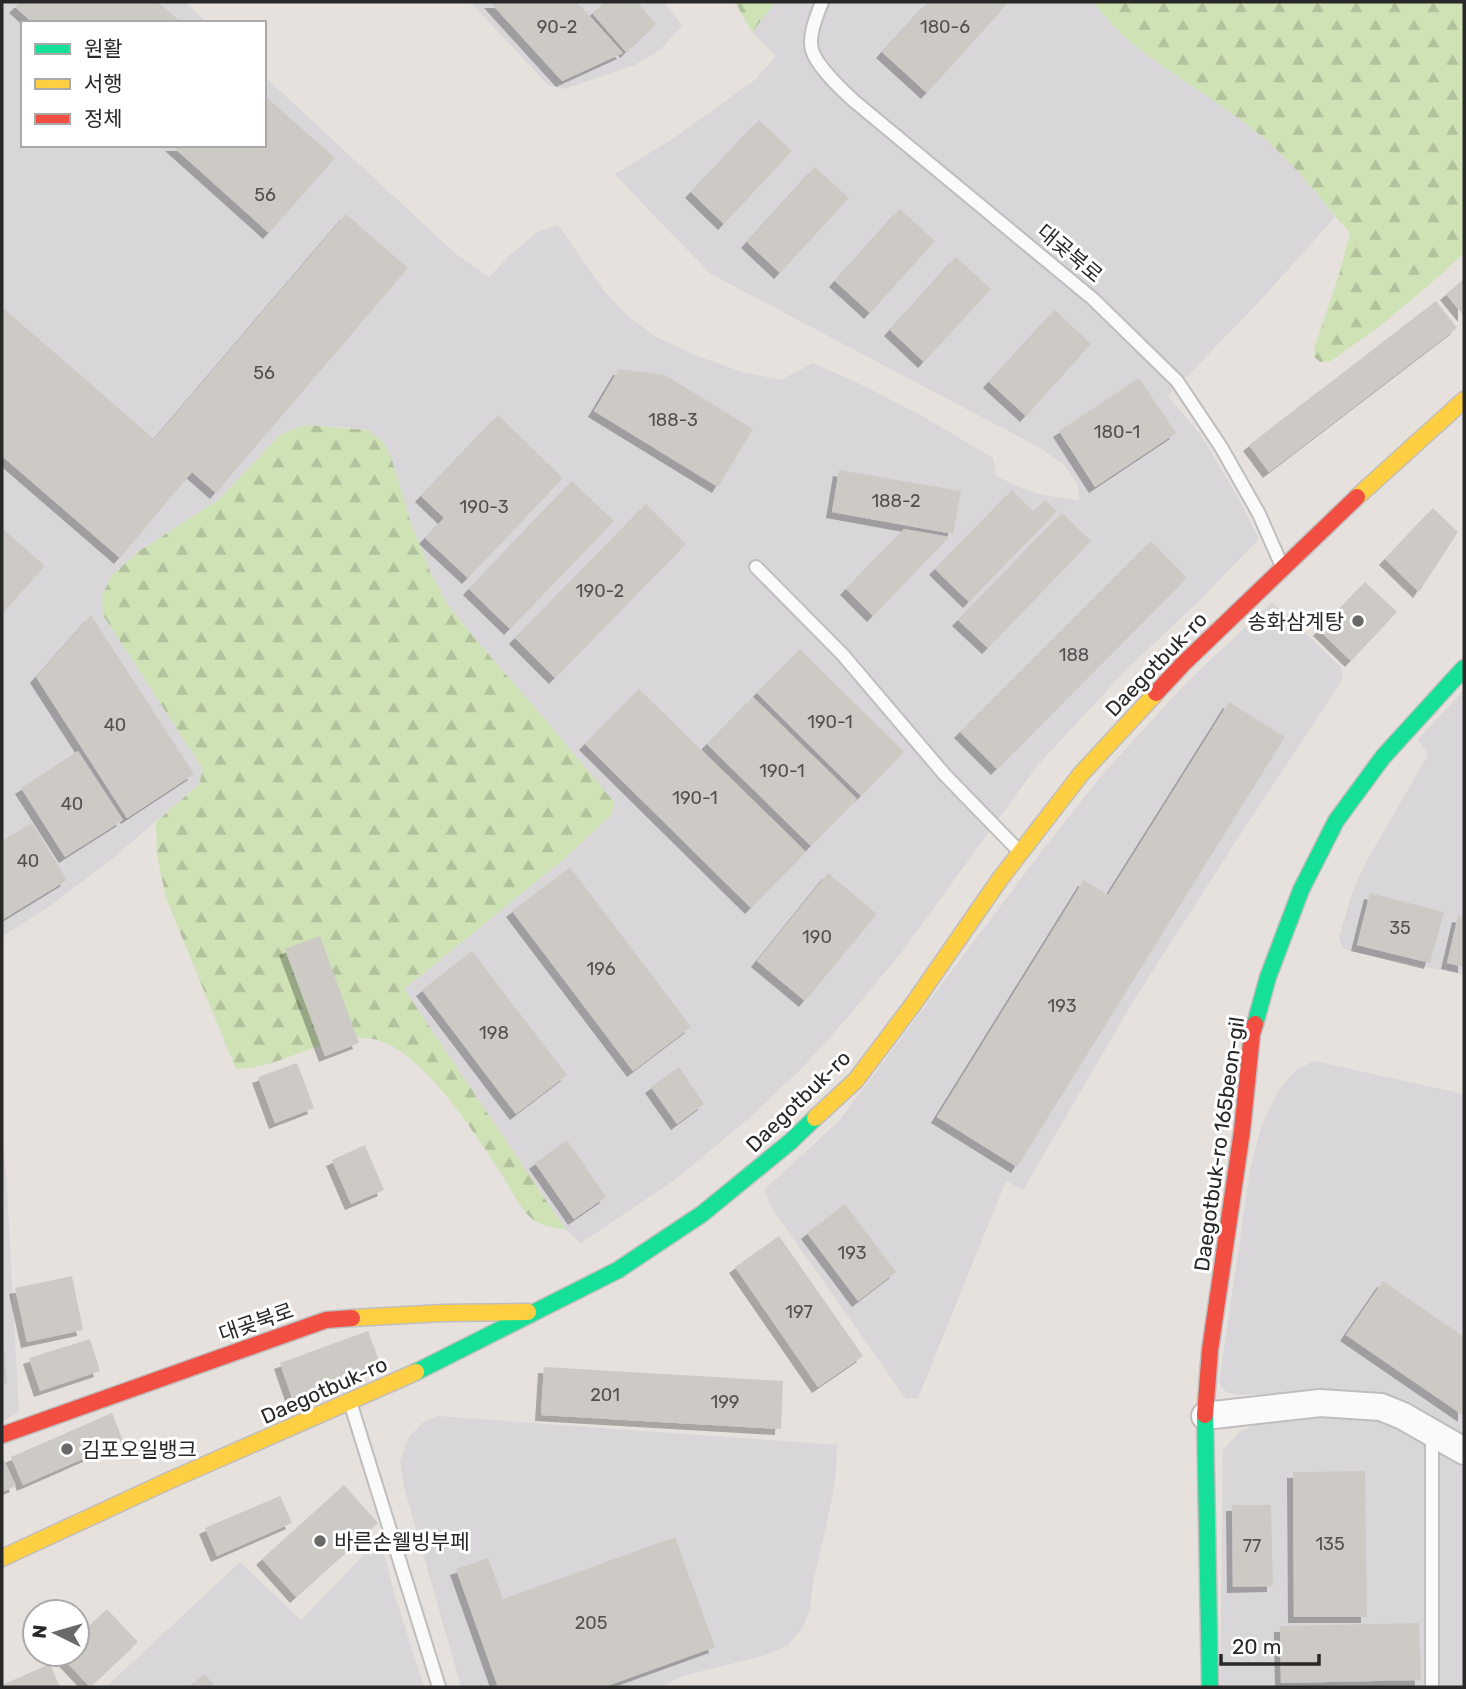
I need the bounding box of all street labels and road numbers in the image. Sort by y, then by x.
street label: 대곶북로 [1032,219,1108,287]
street label: Daegotbuk-ro [1100,607,1212,721]
street label: Daegotbuk-ro 165beon-gil [1189,1015,1249,1273]
street label: Daegotbuk-ro [741,1045,855,1157]
street label: 대곶북로 [215,1298,297,1346]
street label: Daegotbuk-ro [257,1351,391,1429]

